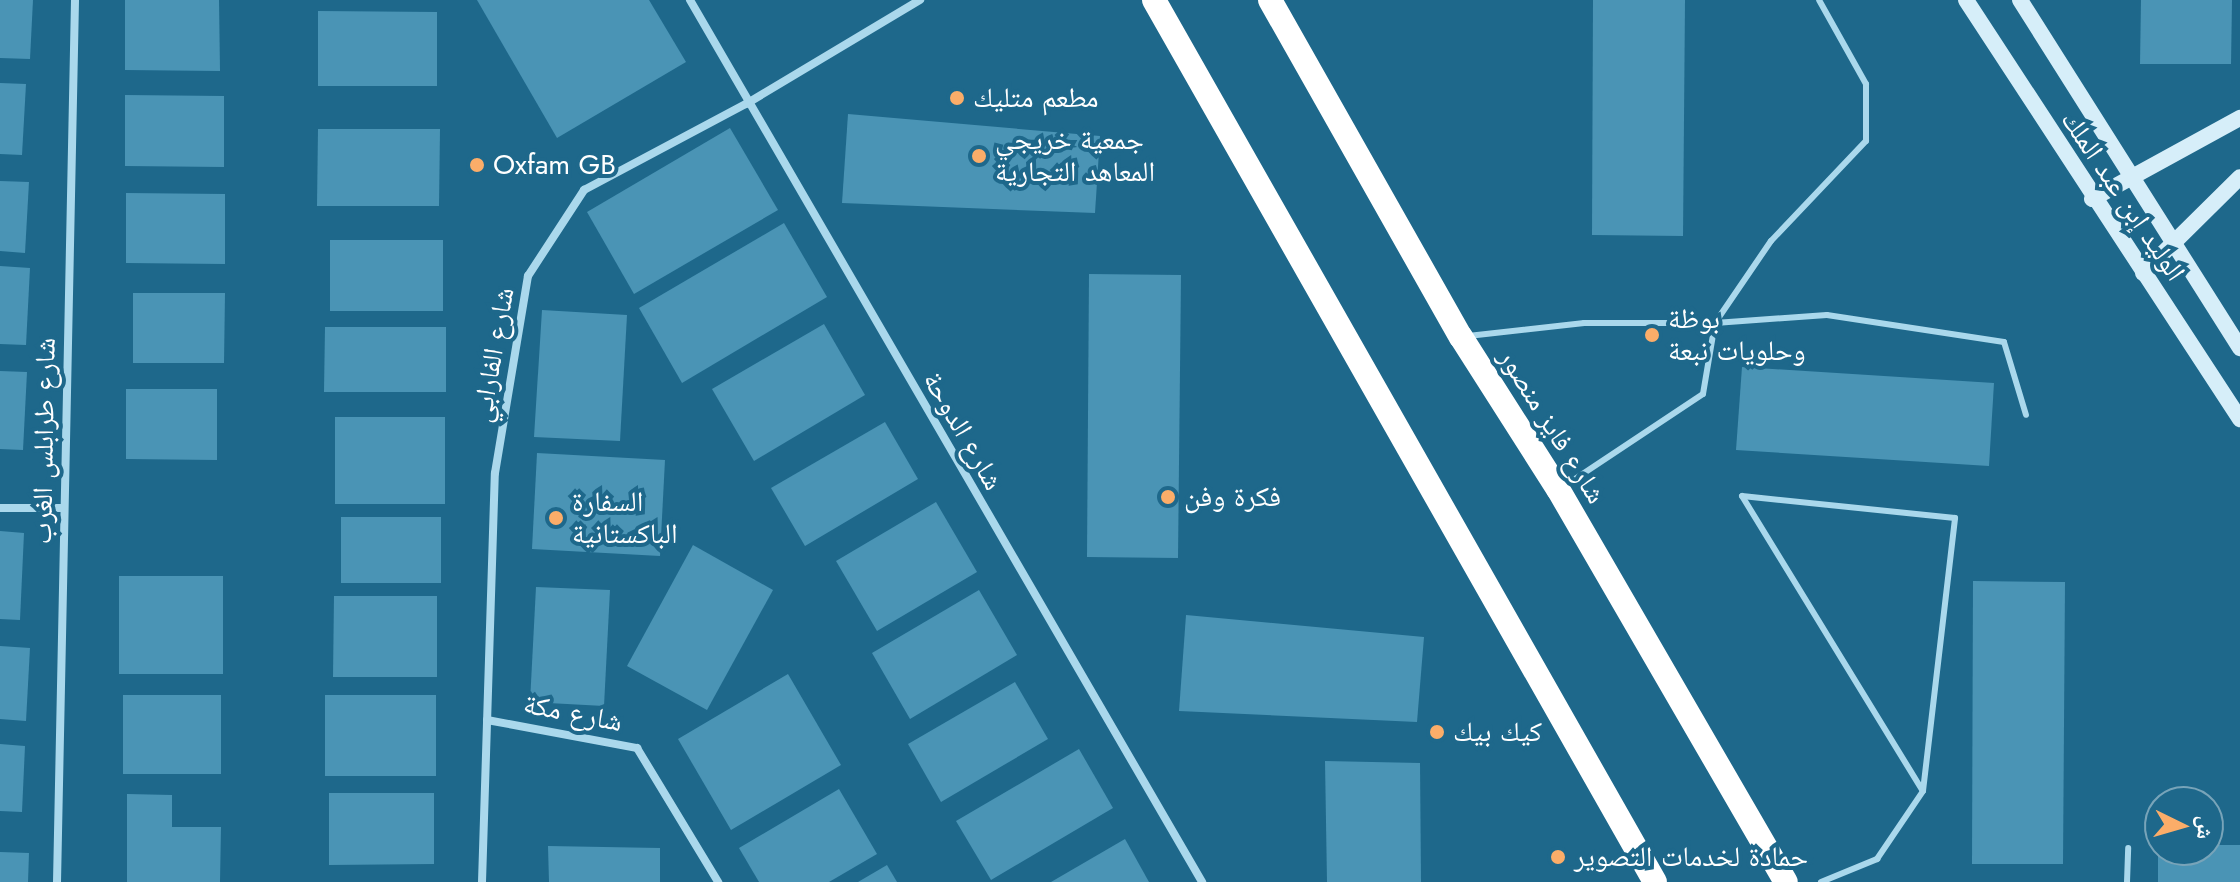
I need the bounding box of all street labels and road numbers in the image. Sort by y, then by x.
street label: الوليد إبن عبد الملك [2054,104,2192,288]
street label: شارع الفارابي [465,285,521,425]
street label: شارع طرابلس الغرب [25,337,63,545]
street label: شارع فايز منصور [1491,342,1613,510]
street label: شارع الدوحة [916,366,1010,496]
street label: شارع مكة [521,687,625,739]

